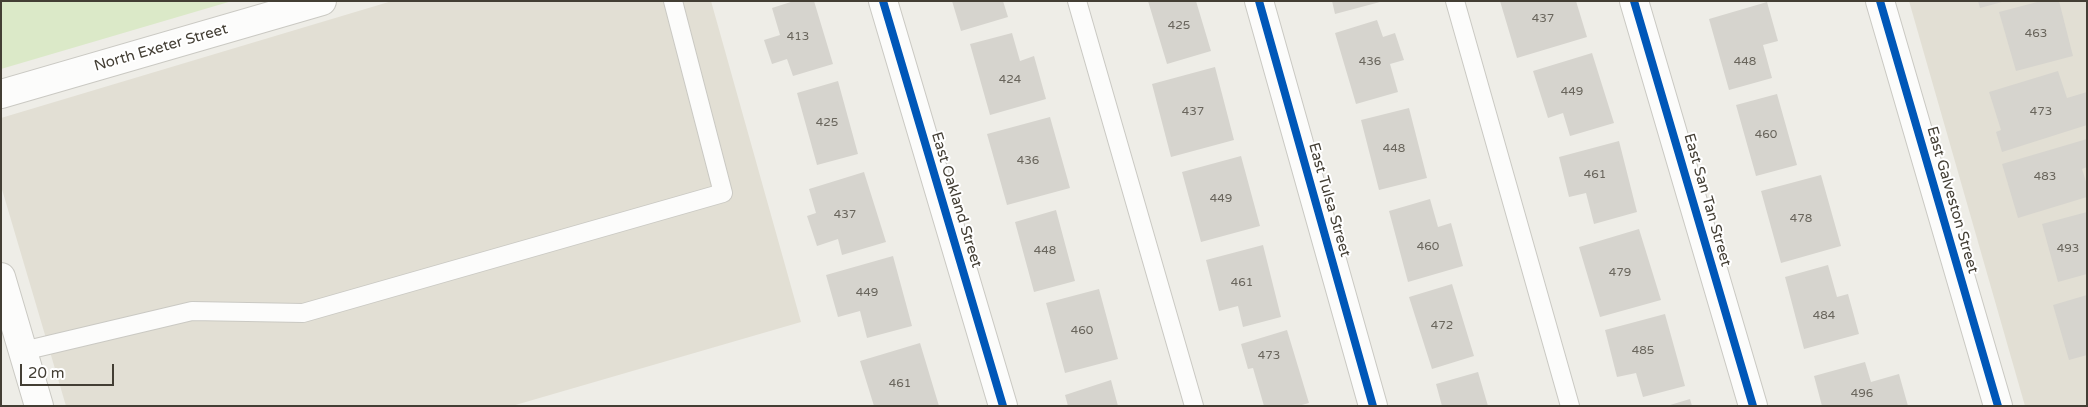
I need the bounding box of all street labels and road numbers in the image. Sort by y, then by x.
street label: North Exeter Street [92,20,230,76]
street label: East Galveston Street [1922,124,1982,276]
street label: East Oakland Street [927,130,985,270]
street label: East San Tan Street [1679,131,1735,269]
street label: East Tulsa Street [1304,141,1354,259]

